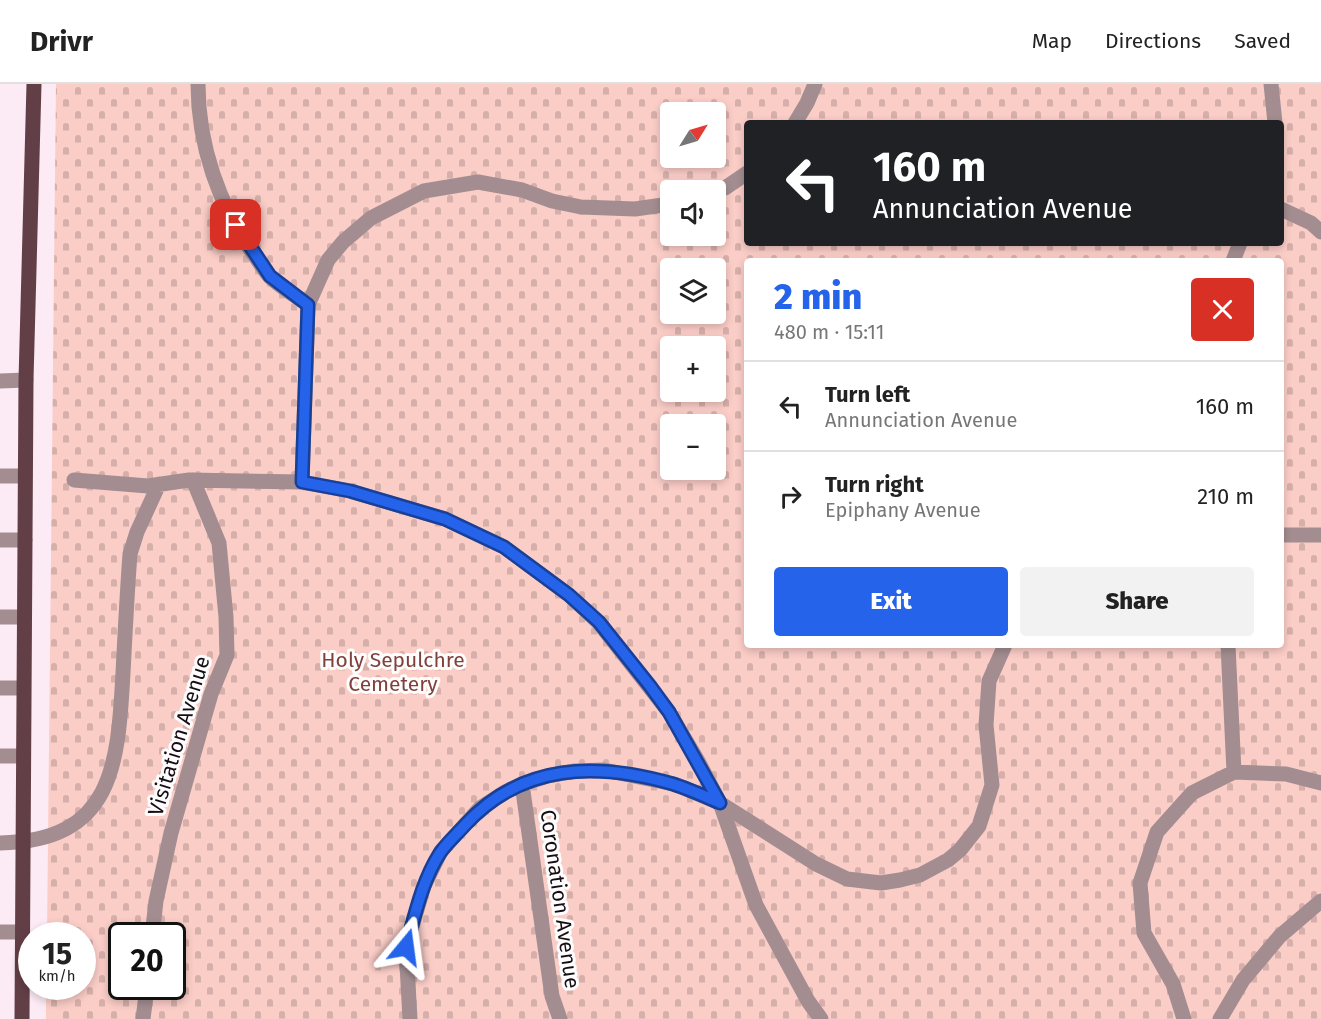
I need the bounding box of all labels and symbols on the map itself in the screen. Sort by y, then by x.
north arrow [660,102,726,168]
pin [210,199,261,250]
park label: Holy Sepulchre Cemetery [321,647,465,697]
street label: Visitation Avenue [142,653,216,819]
street label: Coronation Avenue [535,808,585,990]
position arrow [374,915,438,979]
speed limit sign: 20 [108,922,186,1000]

